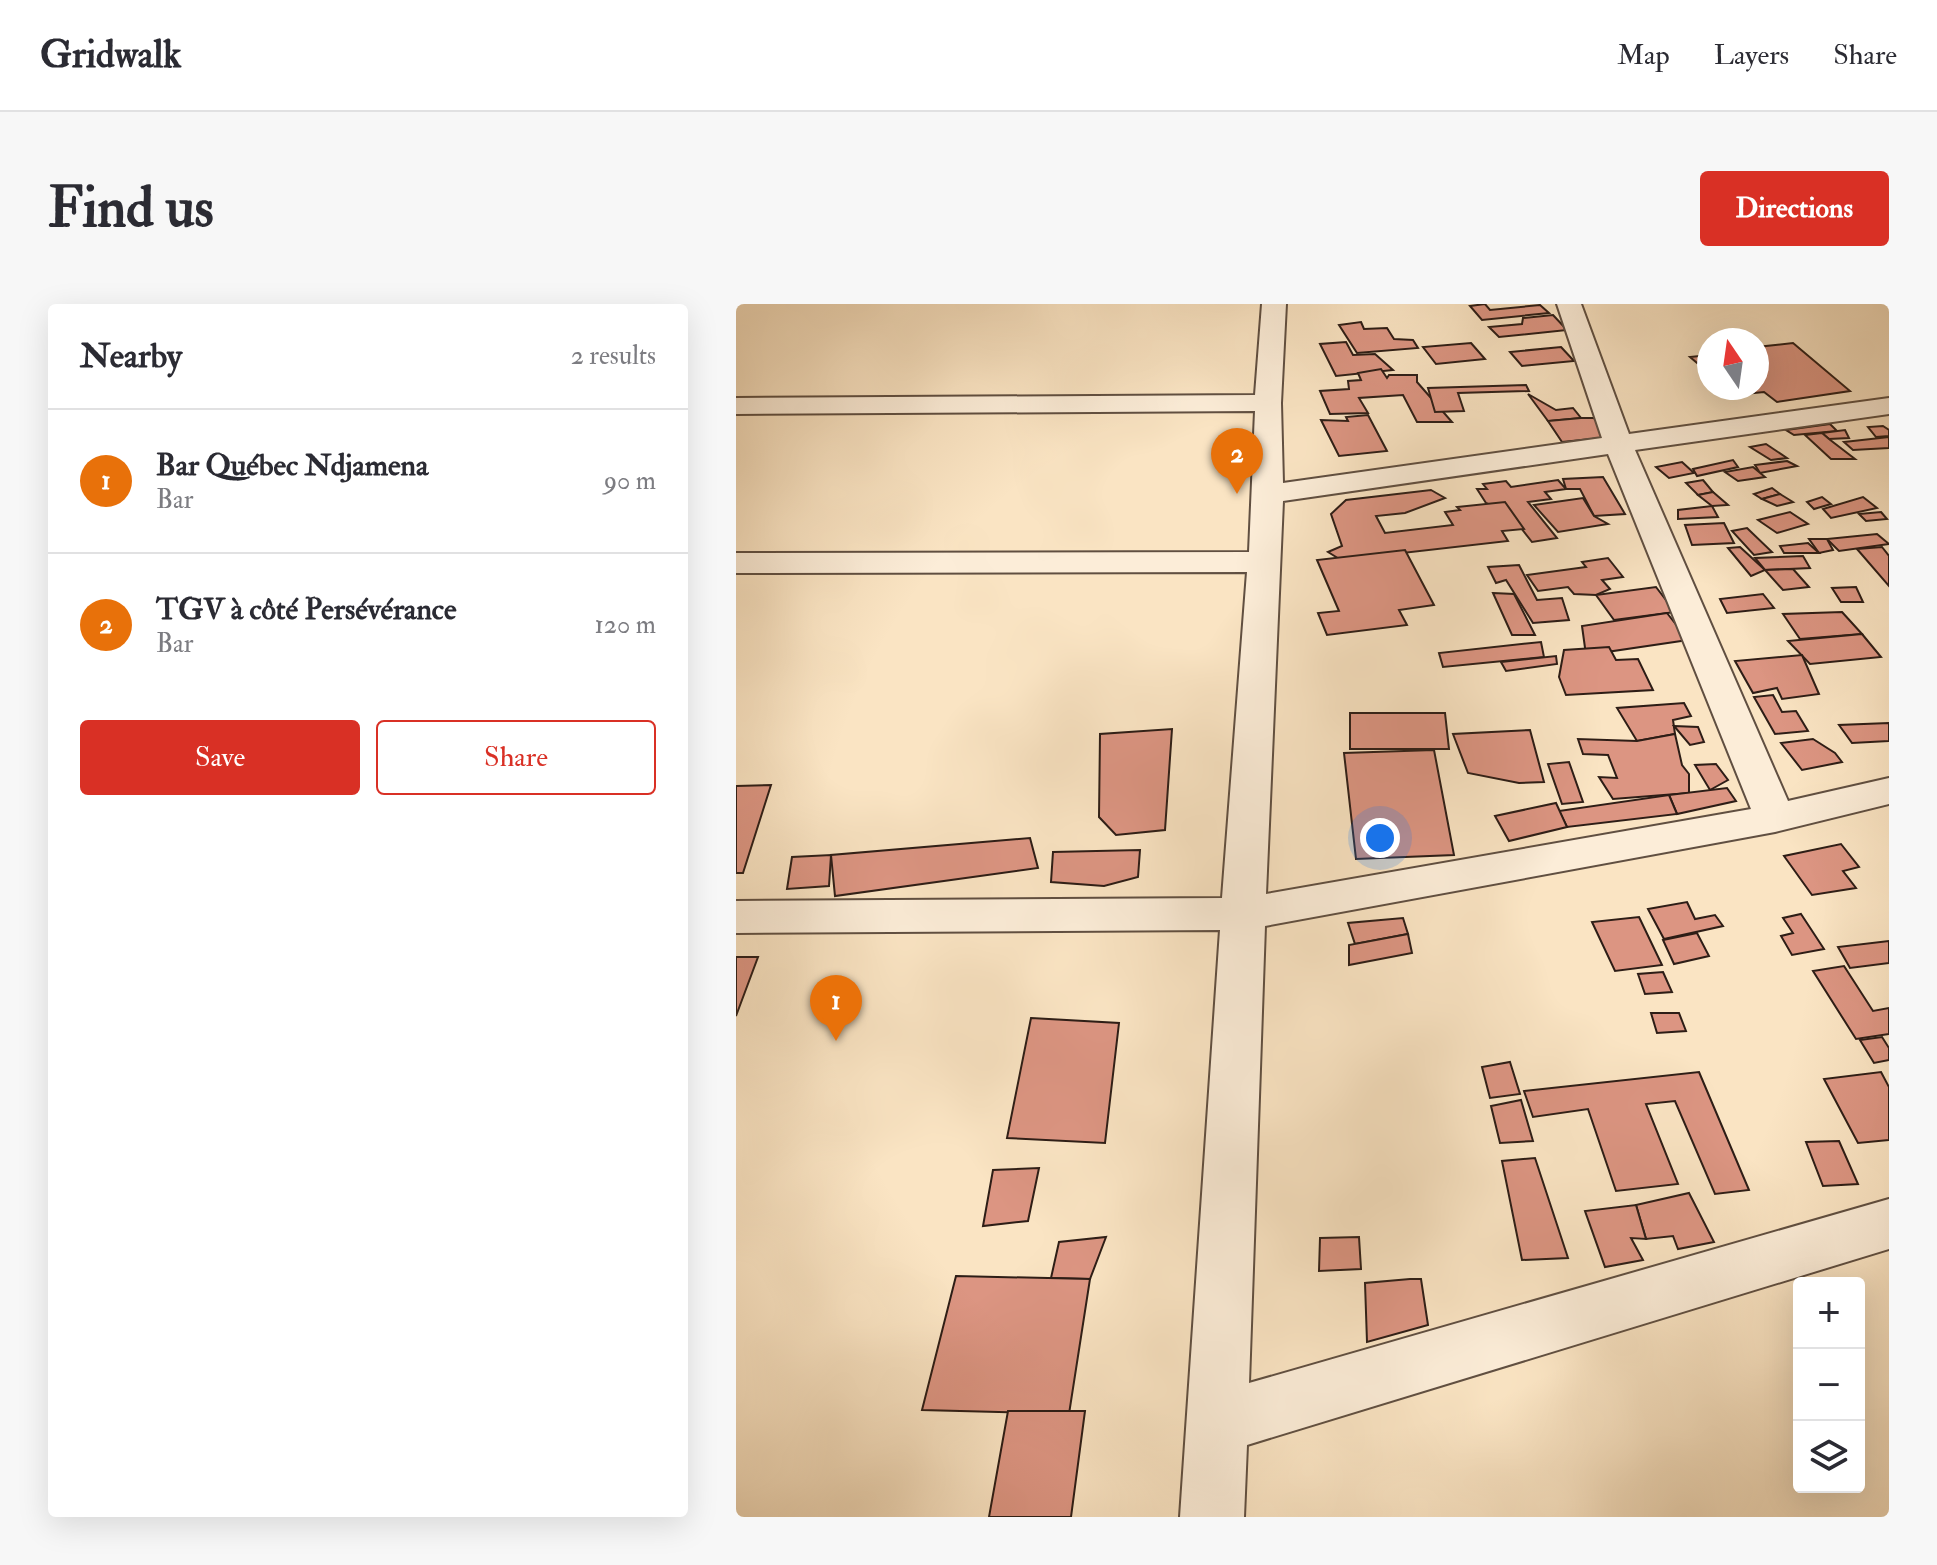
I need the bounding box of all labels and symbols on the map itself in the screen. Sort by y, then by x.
north arrow [1697,328,1769,400]
pin: 2 [1211,428,1263,494]
your location [1360,818,1400,858]
pin: 1 [810,975,862,1041]

